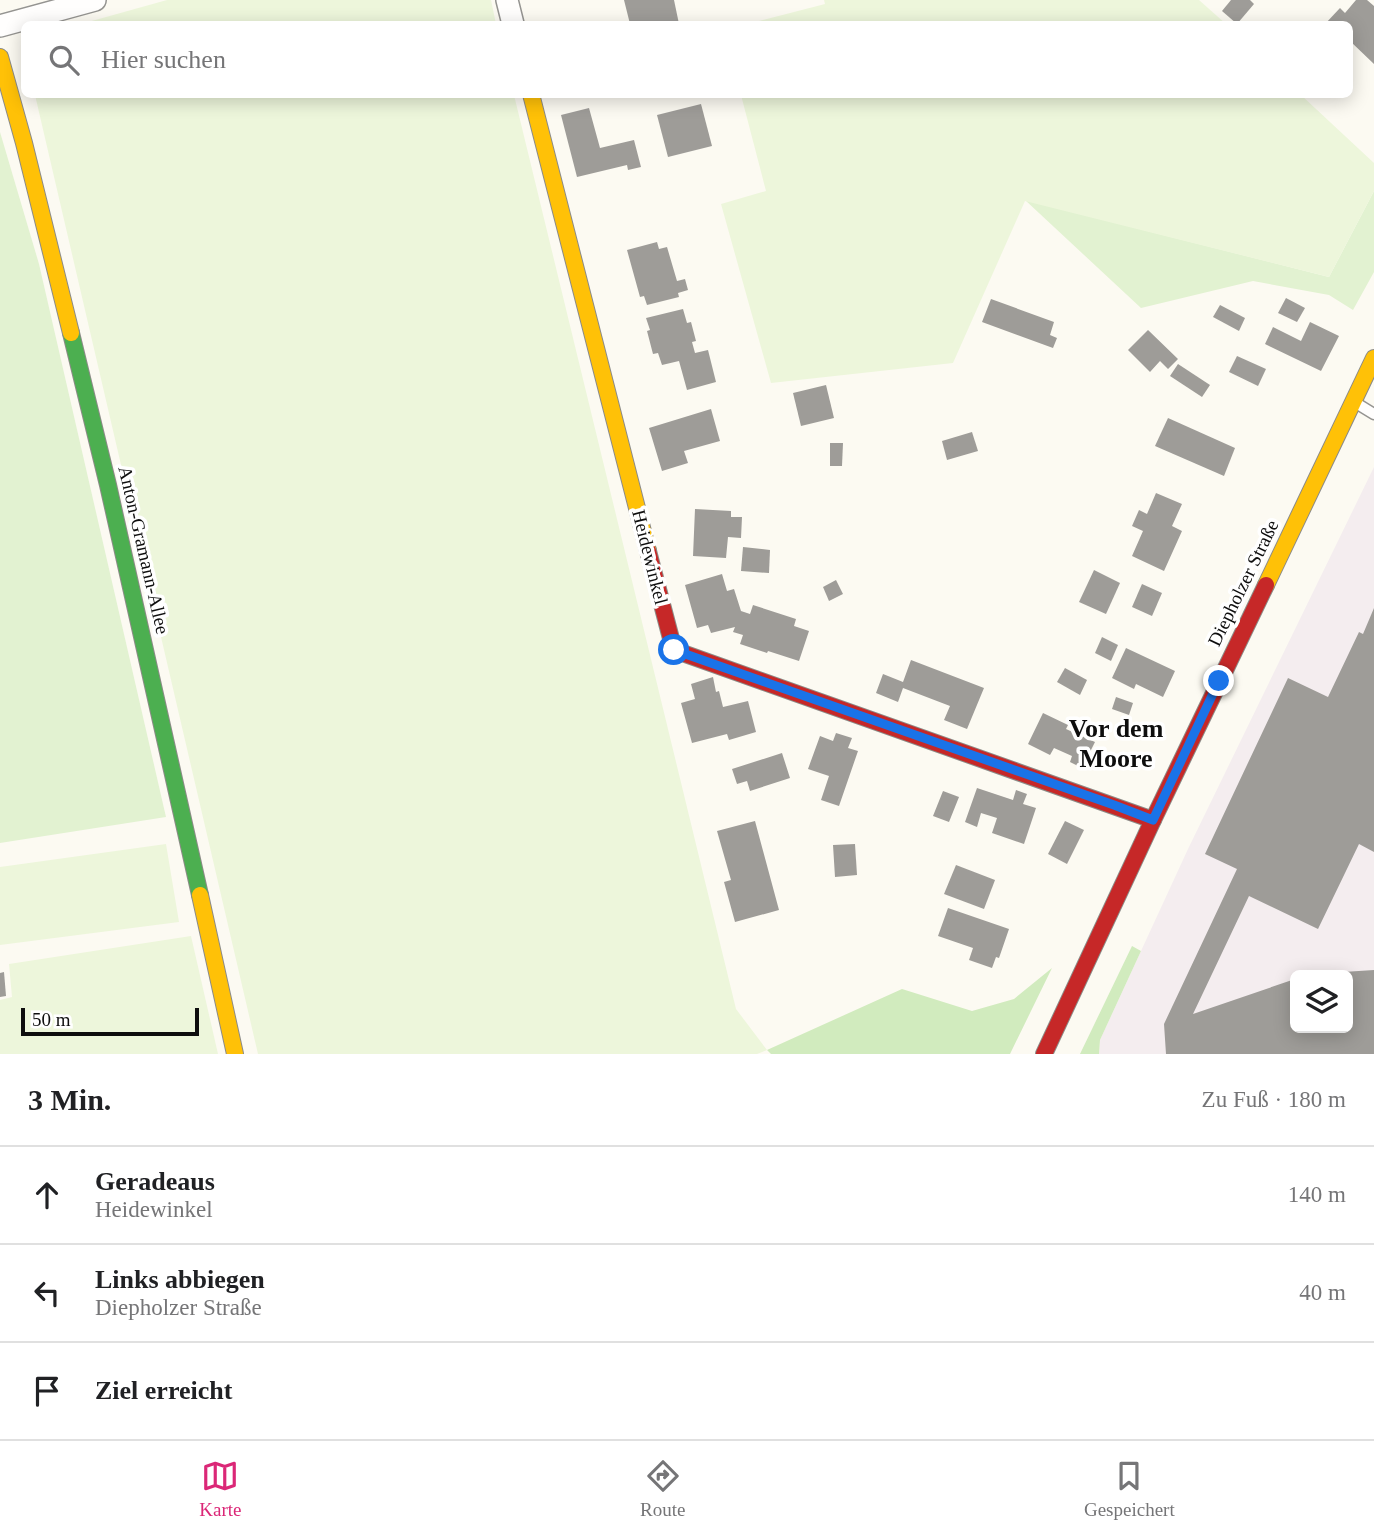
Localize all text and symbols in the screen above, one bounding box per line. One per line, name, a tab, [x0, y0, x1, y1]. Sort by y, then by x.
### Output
search box	[21, 21, 1353, 98]
icon: search	[45, 41, 83, 79]
text: Hier suchen	[101, 45, 226, 74]
street label: Anton-Gramann-Allee	[114, 464, 174, 636]
street label: Heidewinkel	[628, 507, 672, 607]
street label: Diepholzer Straße	[1203, 517, 1283, 649]
route start	[658, 634, 689, 665]
route end	[1203, 665, 1234, 696]
district label: Vor dem Moore	[1069, 714, 1164, 773]
map controls	[1290, 970, 1353, 1033]
button: layers	[1290, 970, 1353, 1033]
scale bar	[21, 1005, 200, 1037]
text: 50 m	[32, 1009, 71, 1030]
text: 3 Min.	[28, 1083, 111, 1116]
text: Zu Fuß · 180 m	[1202, 1087, 1346, 1112]
text: Geradeaus	[95, 1167, 215, 1196]
icon: ahead	[28, 1176, 66, 1214]
text: 140 m	[1288, 1182, 1346, 1207]
text: Heidewinkel	[95, 1197, 213, 1222]
text: Links abbiegen	[95, 1265, 265, 1294]
icon: left	[28, 1274, 66, 1312]
text: 40 m	[1299, 1280, 1346, 1305]
text: Diepholzer Straße	[95, 1295, 262, 1320]
icon: arrive	[28, 1372, 66, 1410]
text: Ziel erreicht	[95, 1376, 232, 1405]
tab: Karte	[199, 1457, 241, 1521]
tab: Route	[640, 1457, 685, 1521]
tab: Gespeichert	[1084, 1457, 1175, 1521]

